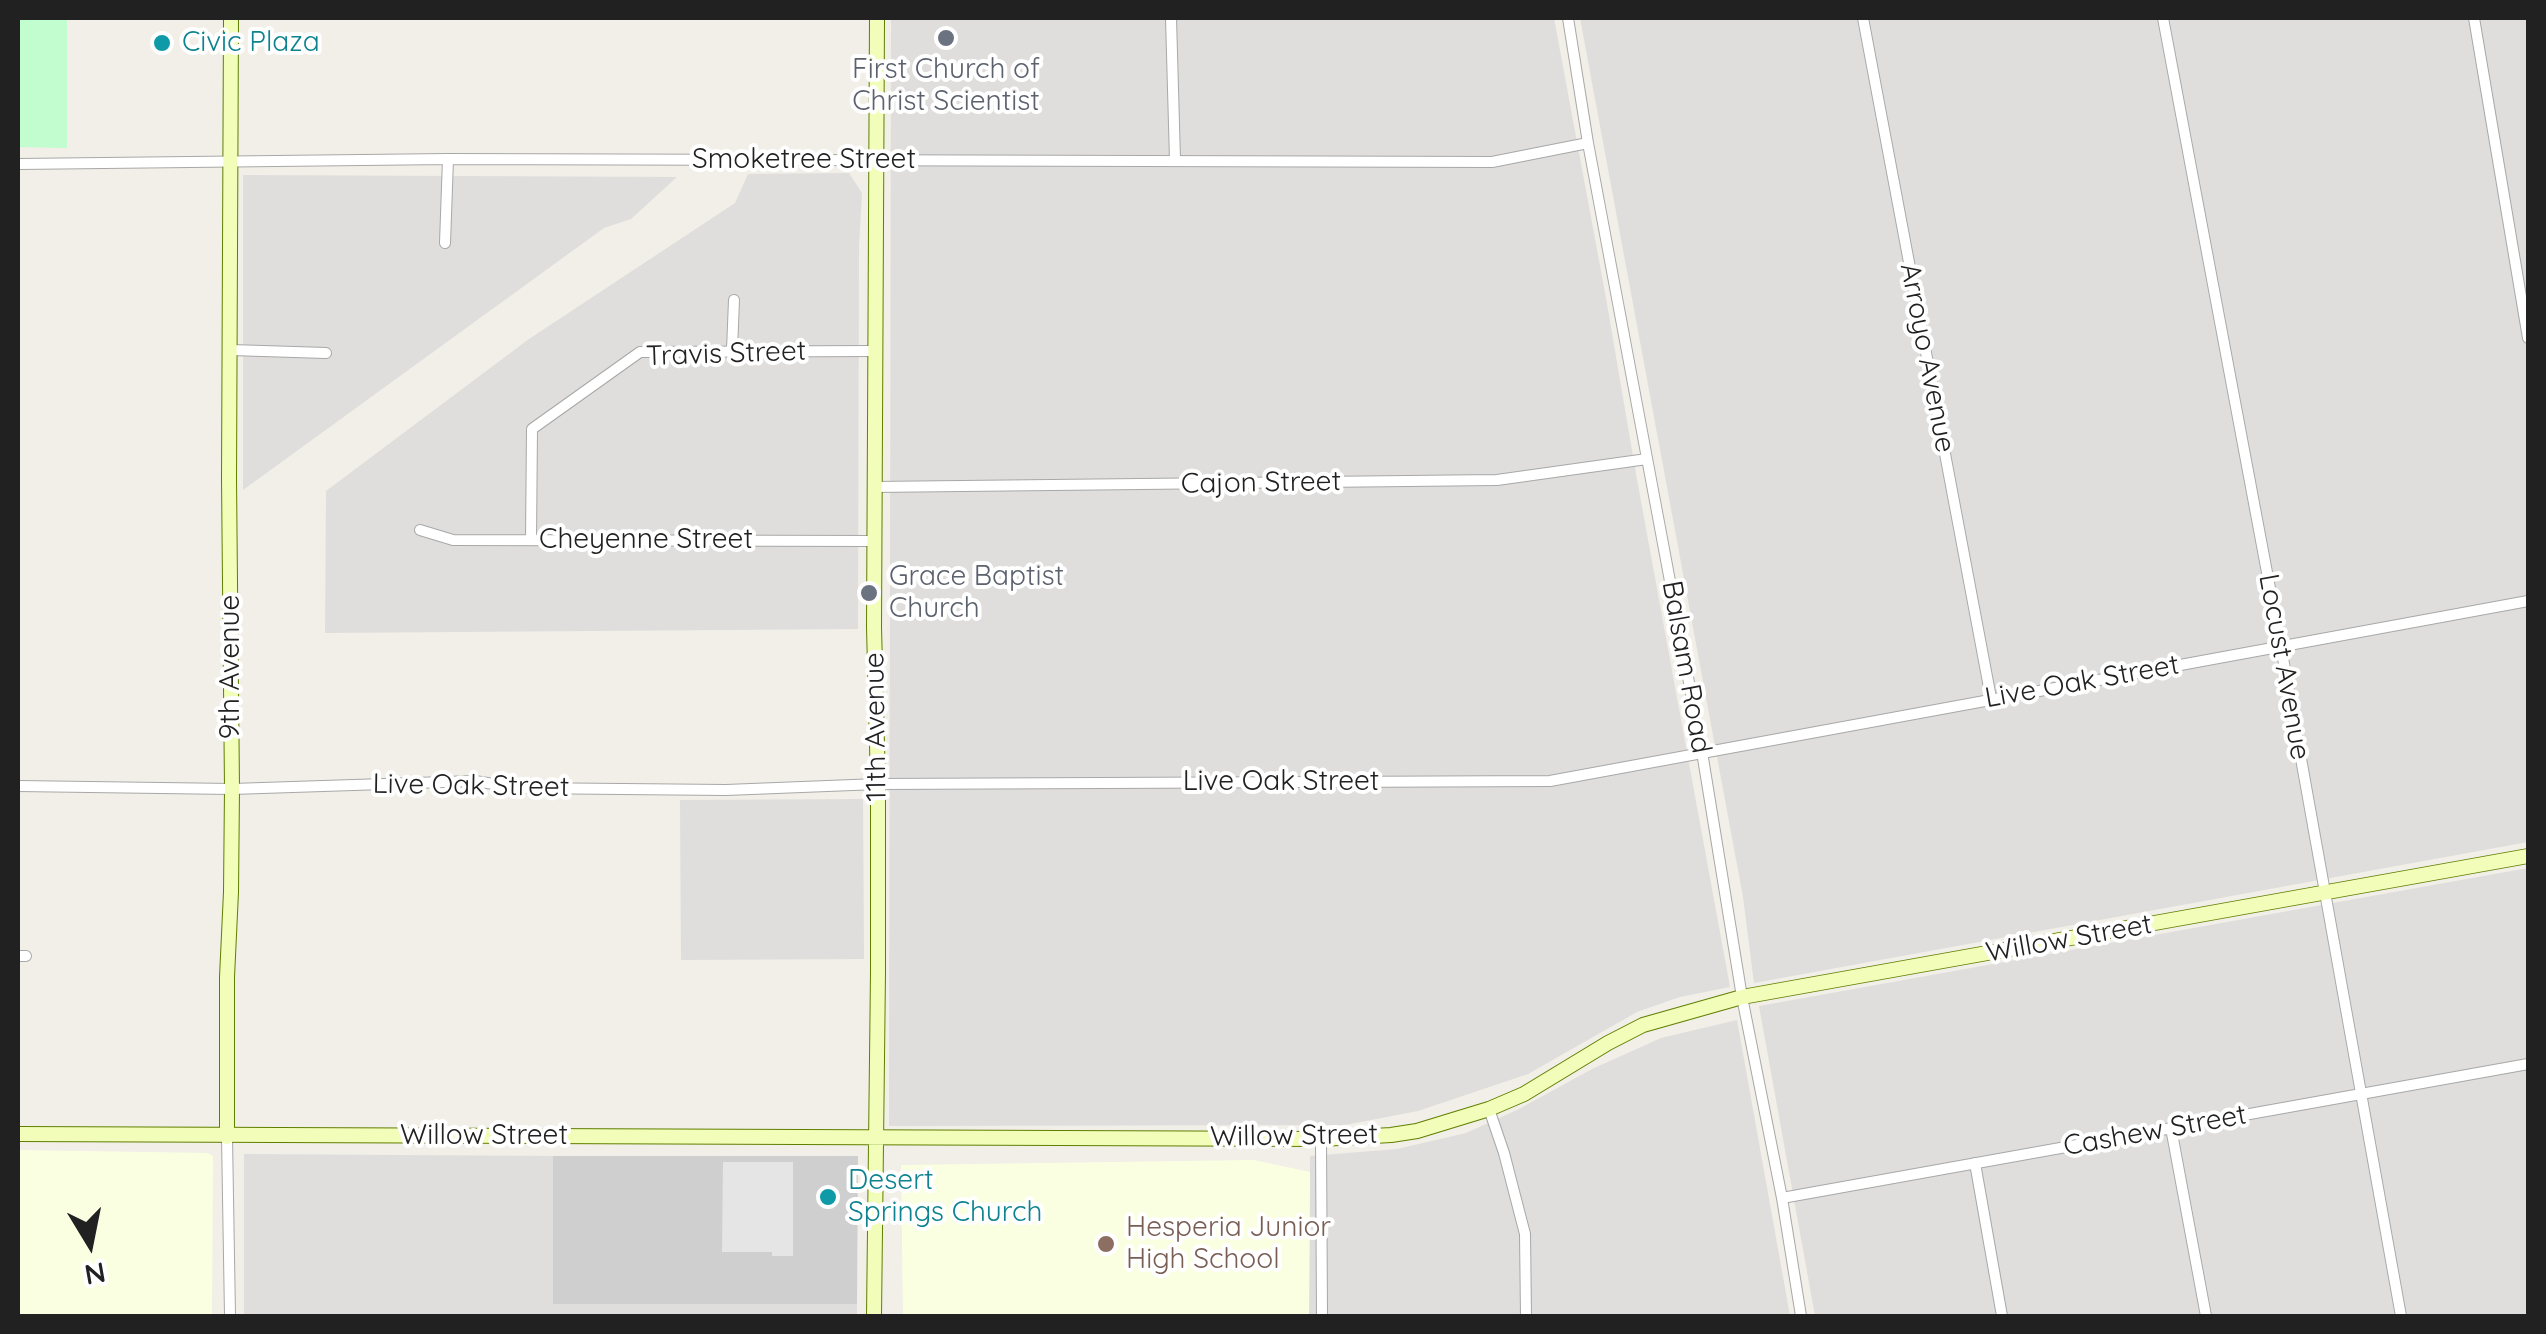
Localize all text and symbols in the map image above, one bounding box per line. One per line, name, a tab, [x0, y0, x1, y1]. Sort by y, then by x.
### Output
place label: Civic Plaza	[182, 26, 320, 60]
marker: First Church of Christ Scientist	[935, 27, 957, 49]
marker: Civic Plaza	[151, 32, 173, 54]
place label: First Church of Christ Scientist	[852, 53, 1040, 119]
street label: Smoketree Street	[692, 143, 916, 177]
street label: Arroyo Avenue	[1892, 261, 1962, 455]
street label: Travis Street	[645, 334, 807, 374]
street label: Cajon Street	[1181, 465, 1341, 501]
street label: Cheyenne Street	[539, 523, 753, 557]
place label: Grace Baptist Church	[889, 560, 1064, 626]
street label: Locust Avenue	[2251, 571, 2317, 763]
street label: Balsam Road	[1654, 578, 1718, 756]
marker: Grace Baptist Church	[858, 582, 880, 604]
street label: 9th Avenue	[214, 595, 248, 739]
street label: Live Oak Street	[1982, 648, 2182, 716]
street label: 11th Avenue	[858, 652, 894, 802]
street label: Live Oak Street	[1183, 765, 1379, 799]
street label: Live Oak Street	[372, 767, 570, 805]
street label: Willow Street	[1983, 908, 2155, 970]
street label: Cashew Street	[2061, 1098, 2249, 1164]
street label: Willow Street	[1210, 1118, 1378, 1154]
street label: Willow Street	[400, 1119, 568, 1153]
place label: Desert Springs Church	[848, 1164, 1042, 1230]
marker: Desert Springs Church	[817, 1186, 839, 1208]
north arrow	[40, 1194, 140, 1294]
place label: Hesperia Junior High School	[1126, 1211, 1331, 1277]
marker: Hesperia Junior High School	[1095, 1233, 1117, 1255]
text: N	[82, 1255, 108, 1293]

